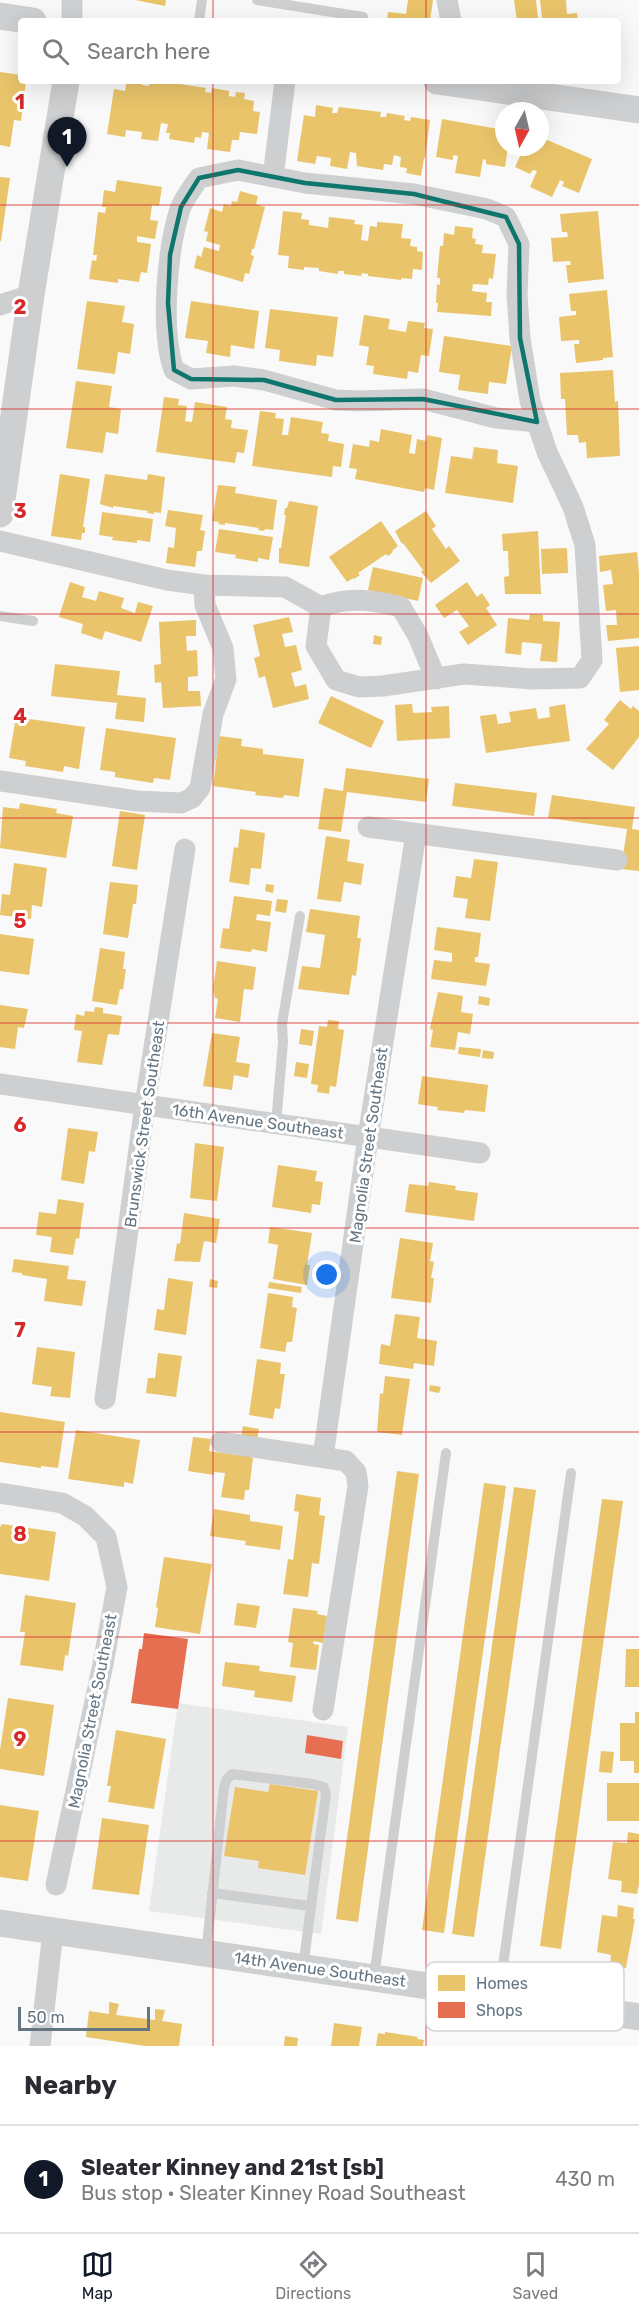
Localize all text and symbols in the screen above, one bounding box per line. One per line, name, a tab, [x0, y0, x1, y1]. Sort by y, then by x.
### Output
search box	[18, 18, 621, 84]
icon: search	[39, 35, 72, 68]
text: Search here	[87, 38, 210, 65]
text: 1	[15, 90, 25, 114]
north arrow	[495, 102, 549, 156]
pin: 1	[48, 118, 86, 167]
text: 2	[14, 295, 27, 319]
text: 3	[13, 499, 27, 523]
text: 4	[13, 704, 27, 728]
text: 5	[14, 909, 27, 933]
street label: Brunswick Street Southeast	[121, 1019, 168, 1229]
street label: Magnolia Street Southeast	[345, 1046, 392, 1244]
street label: 16th Avenue Southeast	[171, 1100, 345, 1143]
text: 6	[13, 1113, 27, 1137]
your location	[312, 1260, 341, 1289]
text: 7	[14, 1318, 26, 1342]
text: 8	[13, 1522, 27, 1546]
street label: Magnolia Street Southeast	[64, 1612, 121, 1810]
text: 9	[14, 1727, 27, 1751]
street label: 14th Avenue Southeast	[233, 1948, 407, 1991]
legend	[426, 1962, 624, 2031]
text: Homes	[476, 1974, 528, 1993]
text: Shops	[476, 2001, 523, 2020]
scale bar	[18, 2004, 150, 2032]
text: 50 m	[27, 2008, 65, 2027]
text: Nearby	[24, 2070, 117, 2101]
text: Sleater Kinney and 21st [sb]	[81, 2154, 384, 2181]
text: 1	[39, 2167, 48, 2191]
text: 430 m	[555, 2167, 615, 2191]
text: Bus stop · Sleater Kinney Road Southeast	[81, 2181, 466, 2205]
tab: Map	[81, 2248, 114, 2303]
tab: Directions	[275, 2248, 351, 2303]
tab: Saved	[513, 2248, 558, 2303]

